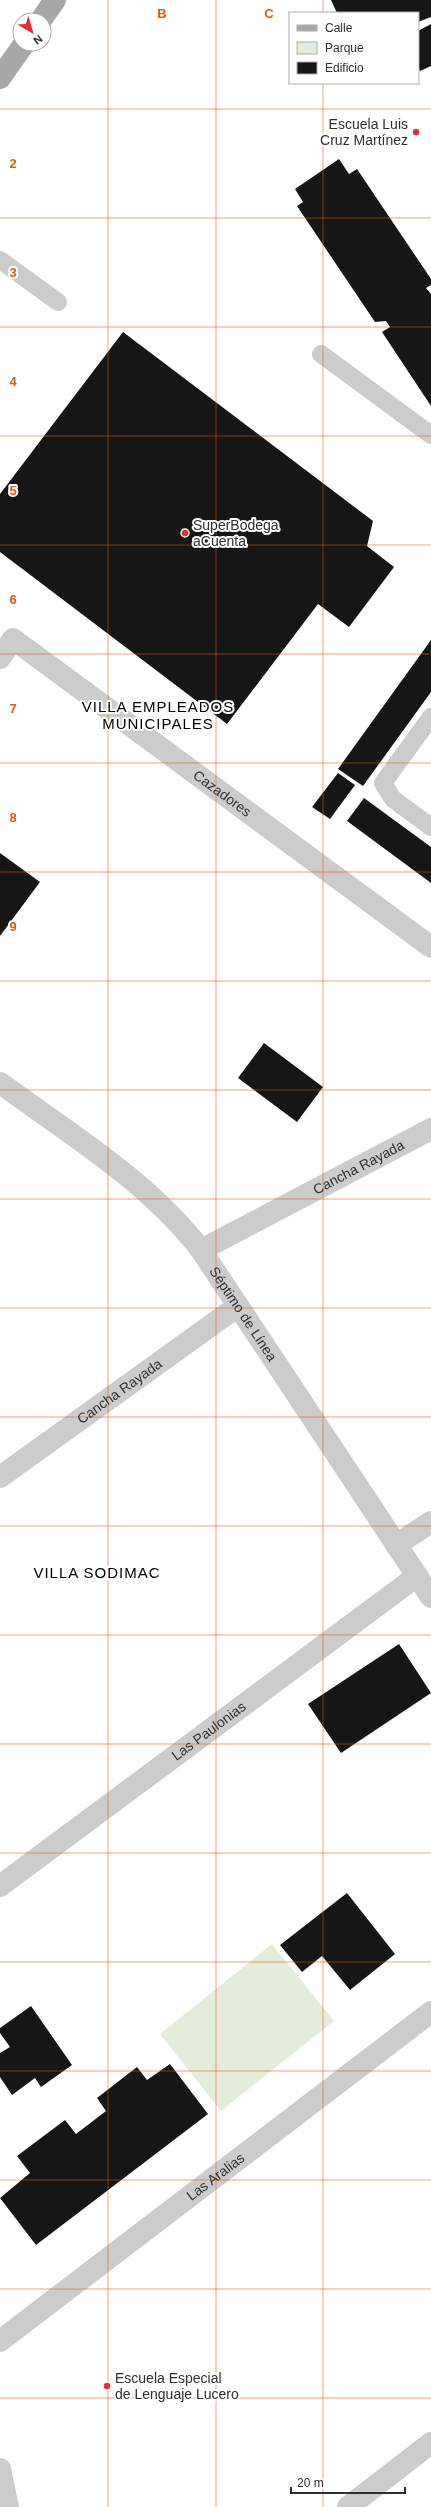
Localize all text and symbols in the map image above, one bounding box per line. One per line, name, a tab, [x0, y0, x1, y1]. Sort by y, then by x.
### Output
text: B	[157, 6, 167, 21]
text: C	[264, 6, 274, 21]
north arrow	[12, 12, 52, 52]
legend	[289, 12, 419, 84]
text: Calle	[325, 21, 353, 35]
text: N	[31, 33, 45, 47]
text: Parque	[325, 41, 364, 55]
text: Edificio	[325, 61, 364, 75]
place label: Escuela Luis Cruz Martínez	[320, 116, 408, 148]
marker: Escuela Luis Cruz Martínez	[411, 127, 421, 137]
text: 2	[9, 156, 17, 171]
text: 3	[9, 265, 17, 280]
text: 4	[9, 374, 17, 389]
text: 5	[9, 483, 17, 498]
place label: SuperBodega aCuenta	[193, 517, 279, 549]
marker: SuperBodega aCuenta	[180, 528, 190, 538]
text: 6	[9, 592, 17, 607]
district label: VILLA EMPLEADOS MUNICIPALES	[82, 698, 234, 732]
text: 7	[9, 701, 17, 716]
street label: Cazadores	[190, 767, 254, 820]
text: 8	[9, 810, 17, 825]
text: 9	[9, 919, 17, 934]
street label: Cancha Rayada	[310, 1137, 407, 1198]
street label: Séptimo de Línea	[206, 1264, 280, 1364]
street label: Cancha Rayada	[74, 1355, 165, 1427]
district label: VILLA SODIMAC	[33, 1564, 161, 1581]
street label: Las Paulonias	[169, 1698, 249, 1764]
street label: Las Aralias	[183, 2149, 248, 2204]
place label: Escuela Especial de Lenguaje Lucero	[115, 2370, 239, 2402]
marker: Escuela Especial de Lenguaje Lucero	[102, 2381, 112, 2391]
scale bar	[291, 2469, 405, 2495]
text: 20 m	[297, 2476, 324, 2490]

